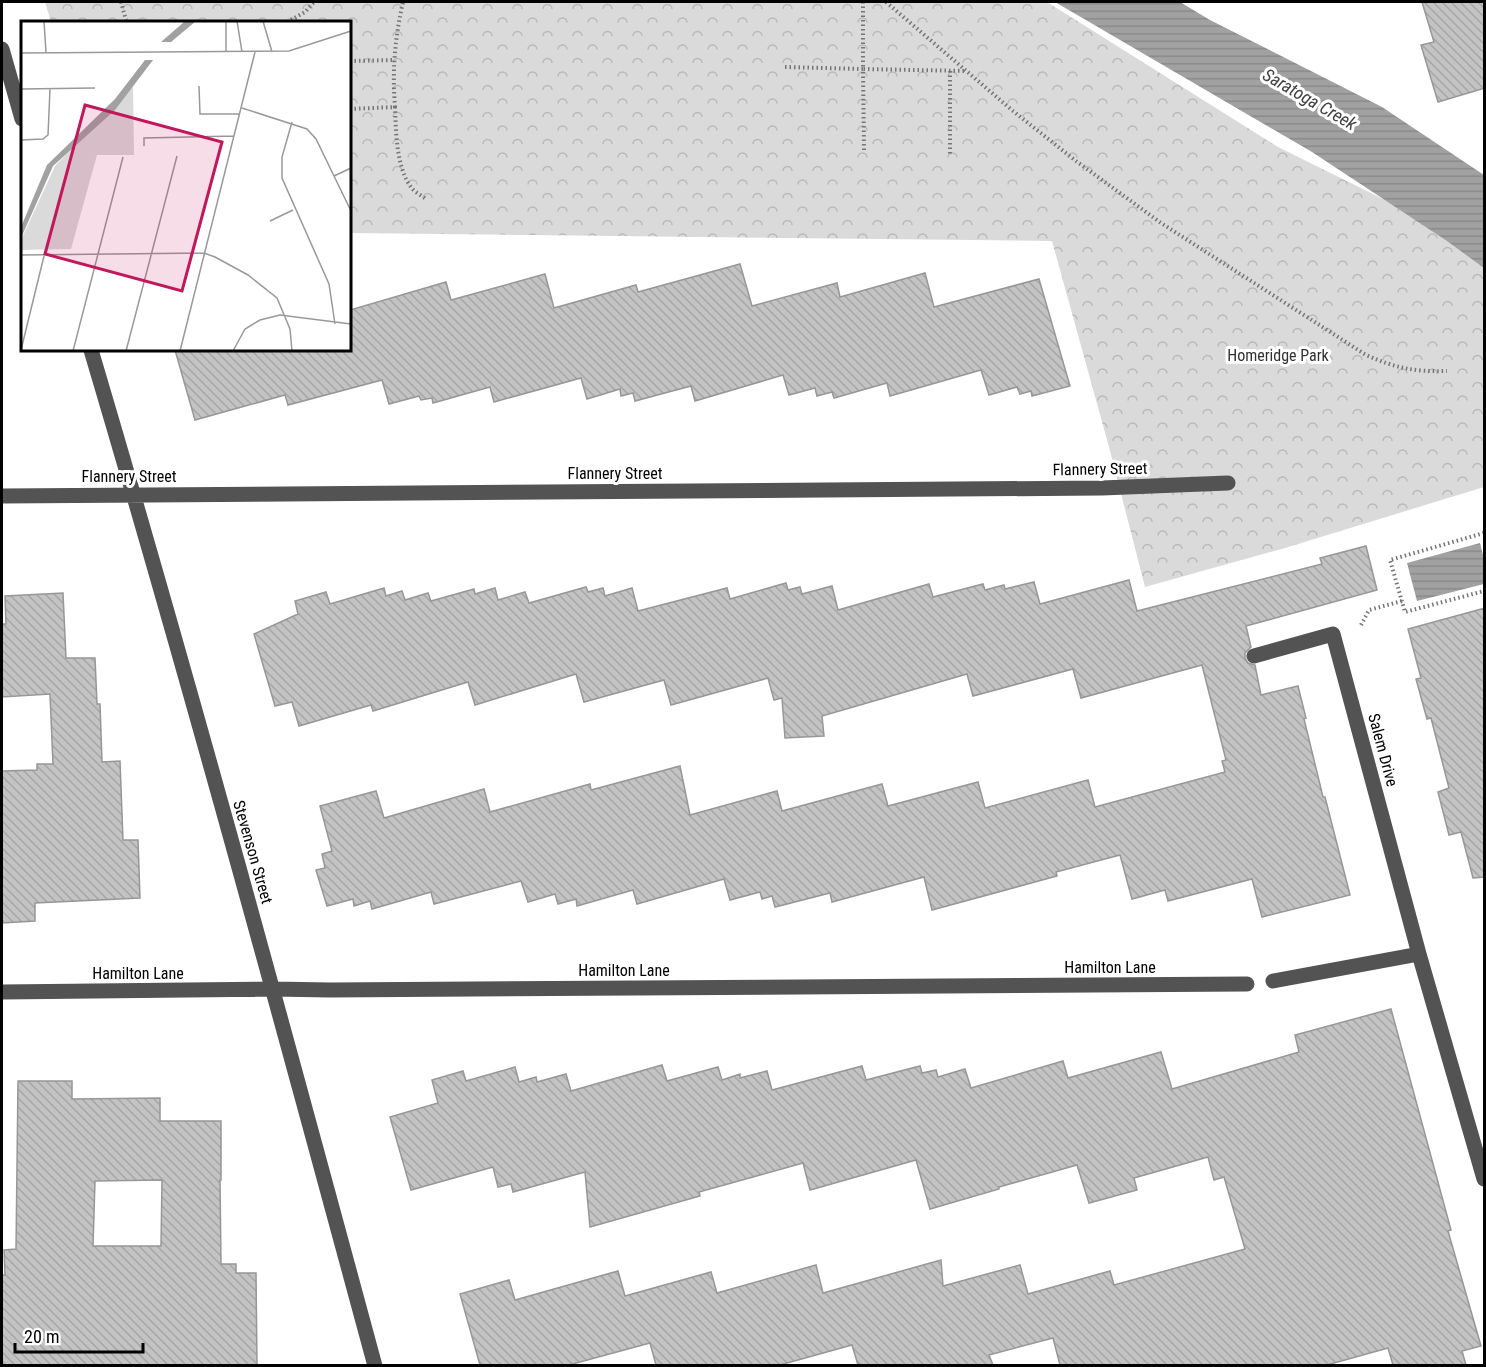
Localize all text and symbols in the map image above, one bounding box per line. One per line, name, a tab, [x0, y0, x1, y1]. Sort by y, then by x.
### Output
inset map	[21, 21, 351, 351]
water label: Saratoga Creek	[1259, 64, 1362, 135]
park label: Homeridge Park	[1227, 346, 1330, 365]
street label: Flannery Street	[1052, 459, 1148, 479]
street label: Flannery Street	[568, 464, 663, 483]
street label: Flannery Street	[82, 467, 177, 486]
street label: Salem Drive	[1364, 711, 1402, 789]
street label: Stevenson Street	[229, 798, 277, 906]
street label: Hamilton Lane	[1064, 958, 1156, 977]
street label: Hamilton Lane	[578, 961, 670, 980]
street label: Hamilton Lane	[92, 964, 184, 983]
scale bar	[15, 1316, 142, 1354]
text: 20 m	[24, 1326, 59, 1347]

